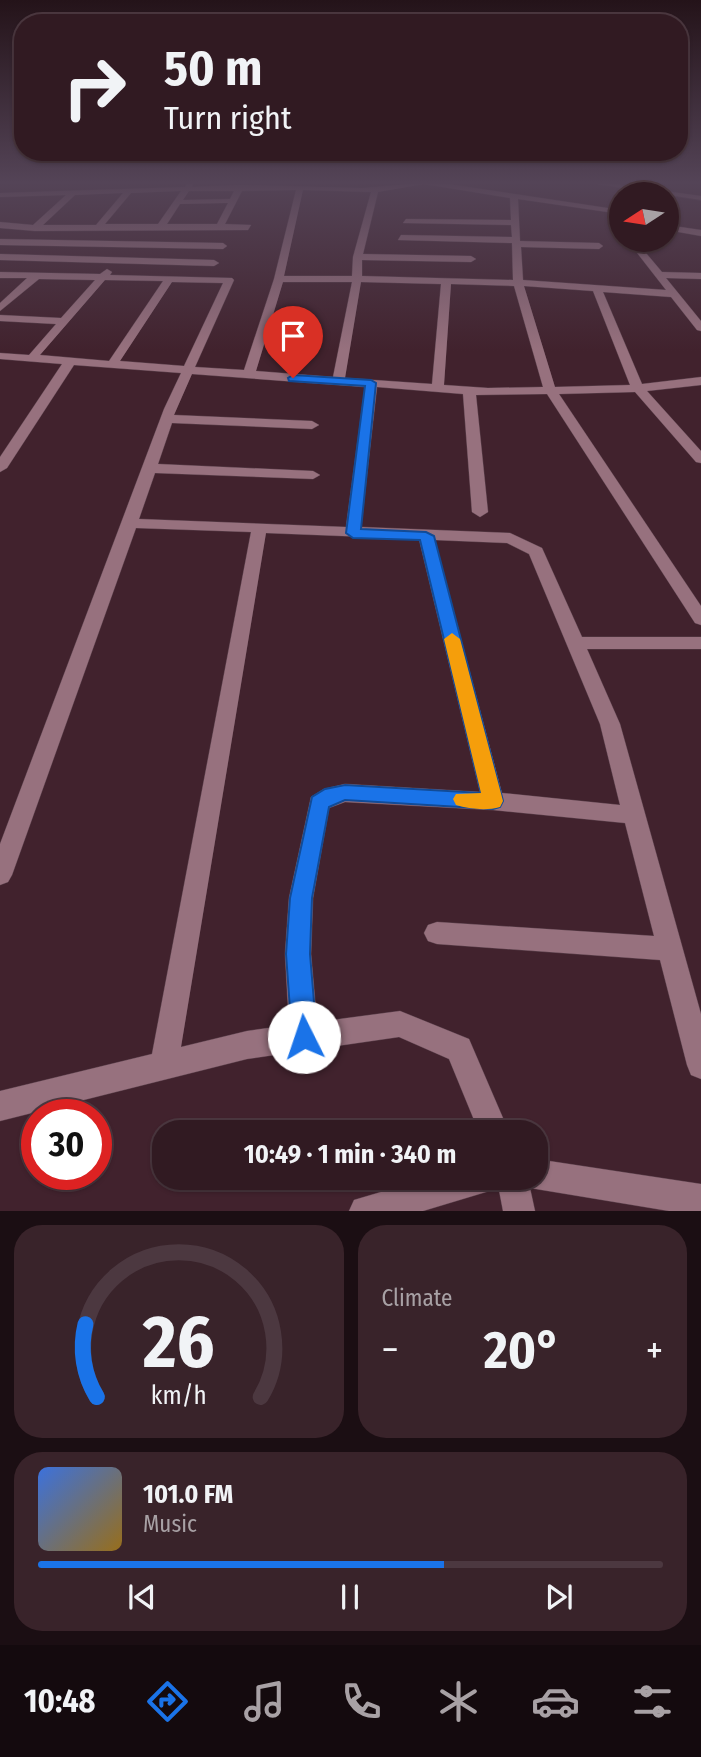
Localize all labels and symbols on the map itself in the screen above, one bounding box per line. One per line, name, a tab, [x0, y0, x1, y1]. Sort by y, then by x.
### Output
north arrow	[609, 182, 679, 252]
pin	[263, 306, 323, 378]
position arrow	[267, 1000, 341, 1074]
speed limit sign: 30	[21, 1099, 112, 1190]

